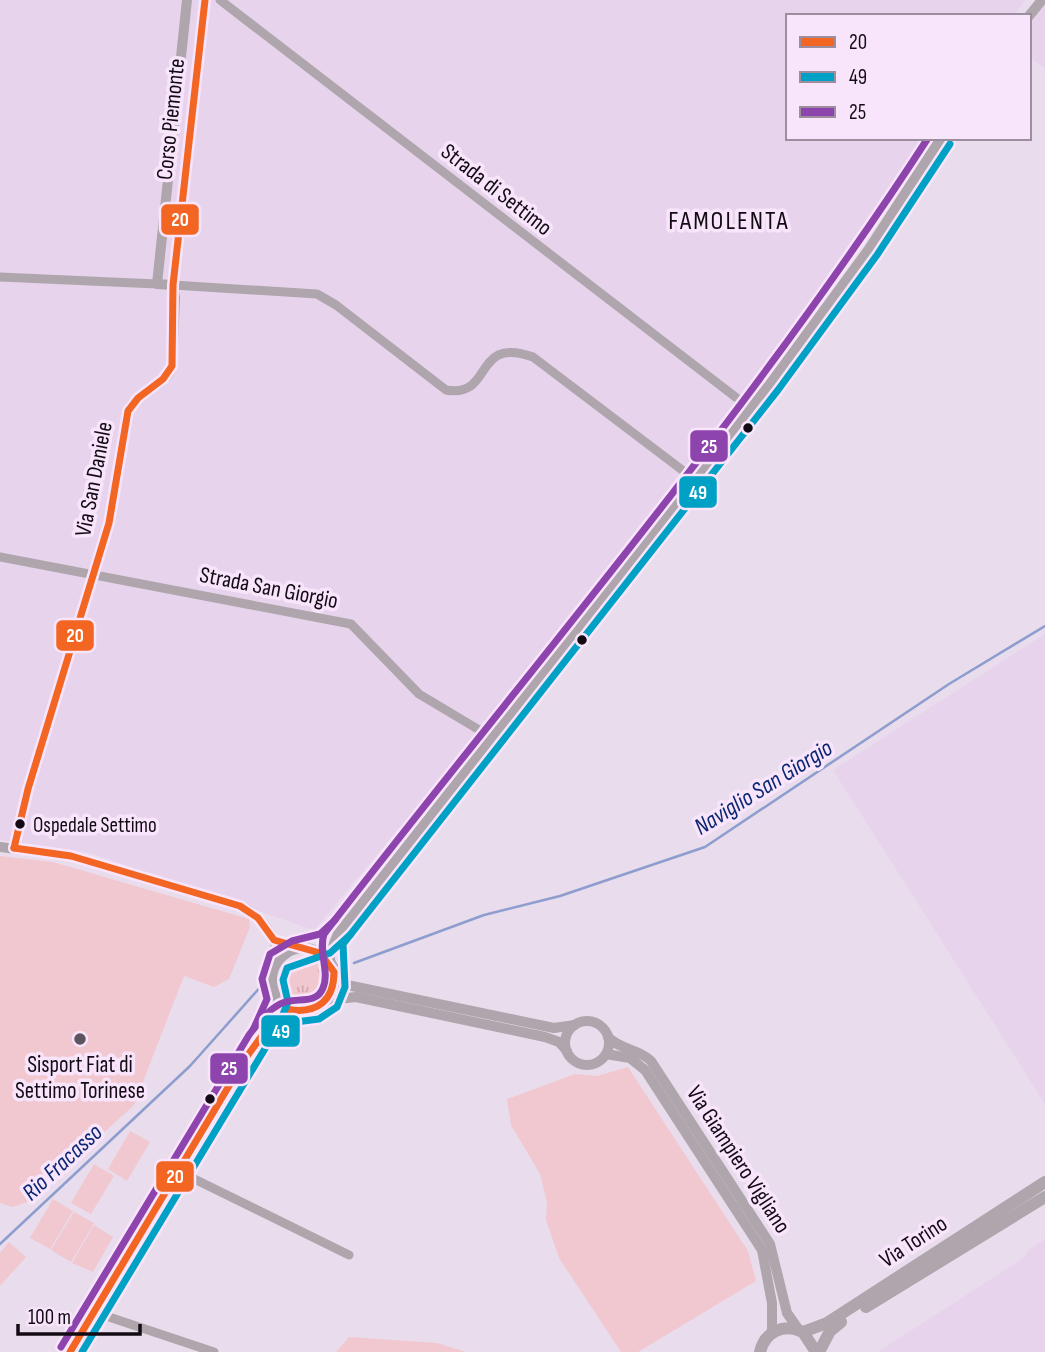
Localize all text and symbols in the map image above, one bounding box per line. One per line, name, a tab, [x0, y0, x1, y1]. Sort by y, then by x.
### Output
legend	[786, 14, 1031, 140]
text: 20	[849, 30, 867, 55]
street label: Corso Piemonte	[151, 57, 191, 181]
text: 49	[849, 65, 867, 90]
text: 25	[849, 100, 866, 125]
street label: Strada di Settimo	[435, 138, 557, 242]
line badge: 20	[160, 203, 200, 236]
district label: FAMOLENTA	[668, 206, 790, 237]
text: 20	[171, 209, 189, 232]
street label: Via San Daniele	[69, 419, 119, 539]
unlabelled marker	[741, 421, 755, 435]
line badge: 25	[689, 429, 729, 463]
text: 25	[701, 436, 717, 459]
line badge: 49	[678, 475, 718, 509]
text: 49	[689, 482, 707, 505]
street label: Strada San Giorgio	[197, 561, 340, 615]
line badge: 20	[55, 619, 95, 652]
text: 20	[66, 625, 84, 648]
unlabelled marker	[575, 633, 589, 647]
water label: Naviglio San Giorgio	[689, 733, 838, 841]
place label: Ospedale Settimo	[33, 813, 157, 838]
marker: Ospedale Settimo	[13, 817, 27, 831]
line badge: 49	[260, 1014, 301, 1048]
text: 49	[272, 1021, 290, 1044]
marker: Sisport Fiat di Settimo Torinese	[72, 1031, 88, 1047]
place label: Sisport Fiat di Settimo Torinese	[15, 1051, 145, 1105]
line badge: 25	[209, 1052, 249, 1085]
text: 25	[221, 1058, 237, 1081]
street label: Via Giampiero Vigliano	[680, 1081, 796, 1239]
unlabelled marker	[203, 1092, 217, 1106]
water label: Rio Fracasso	[16, 1118, 109, 1207]
line badge: 20	[155, 1160, 195, 1193]
text: 20	[166, 1166, 184, 1189]
street label: Via Torino	[875, 1210, 953, 1274]
scale bar	[18, 1292, 140, 1336]
text: 100 m	[28, 1305, 71, 1330]

